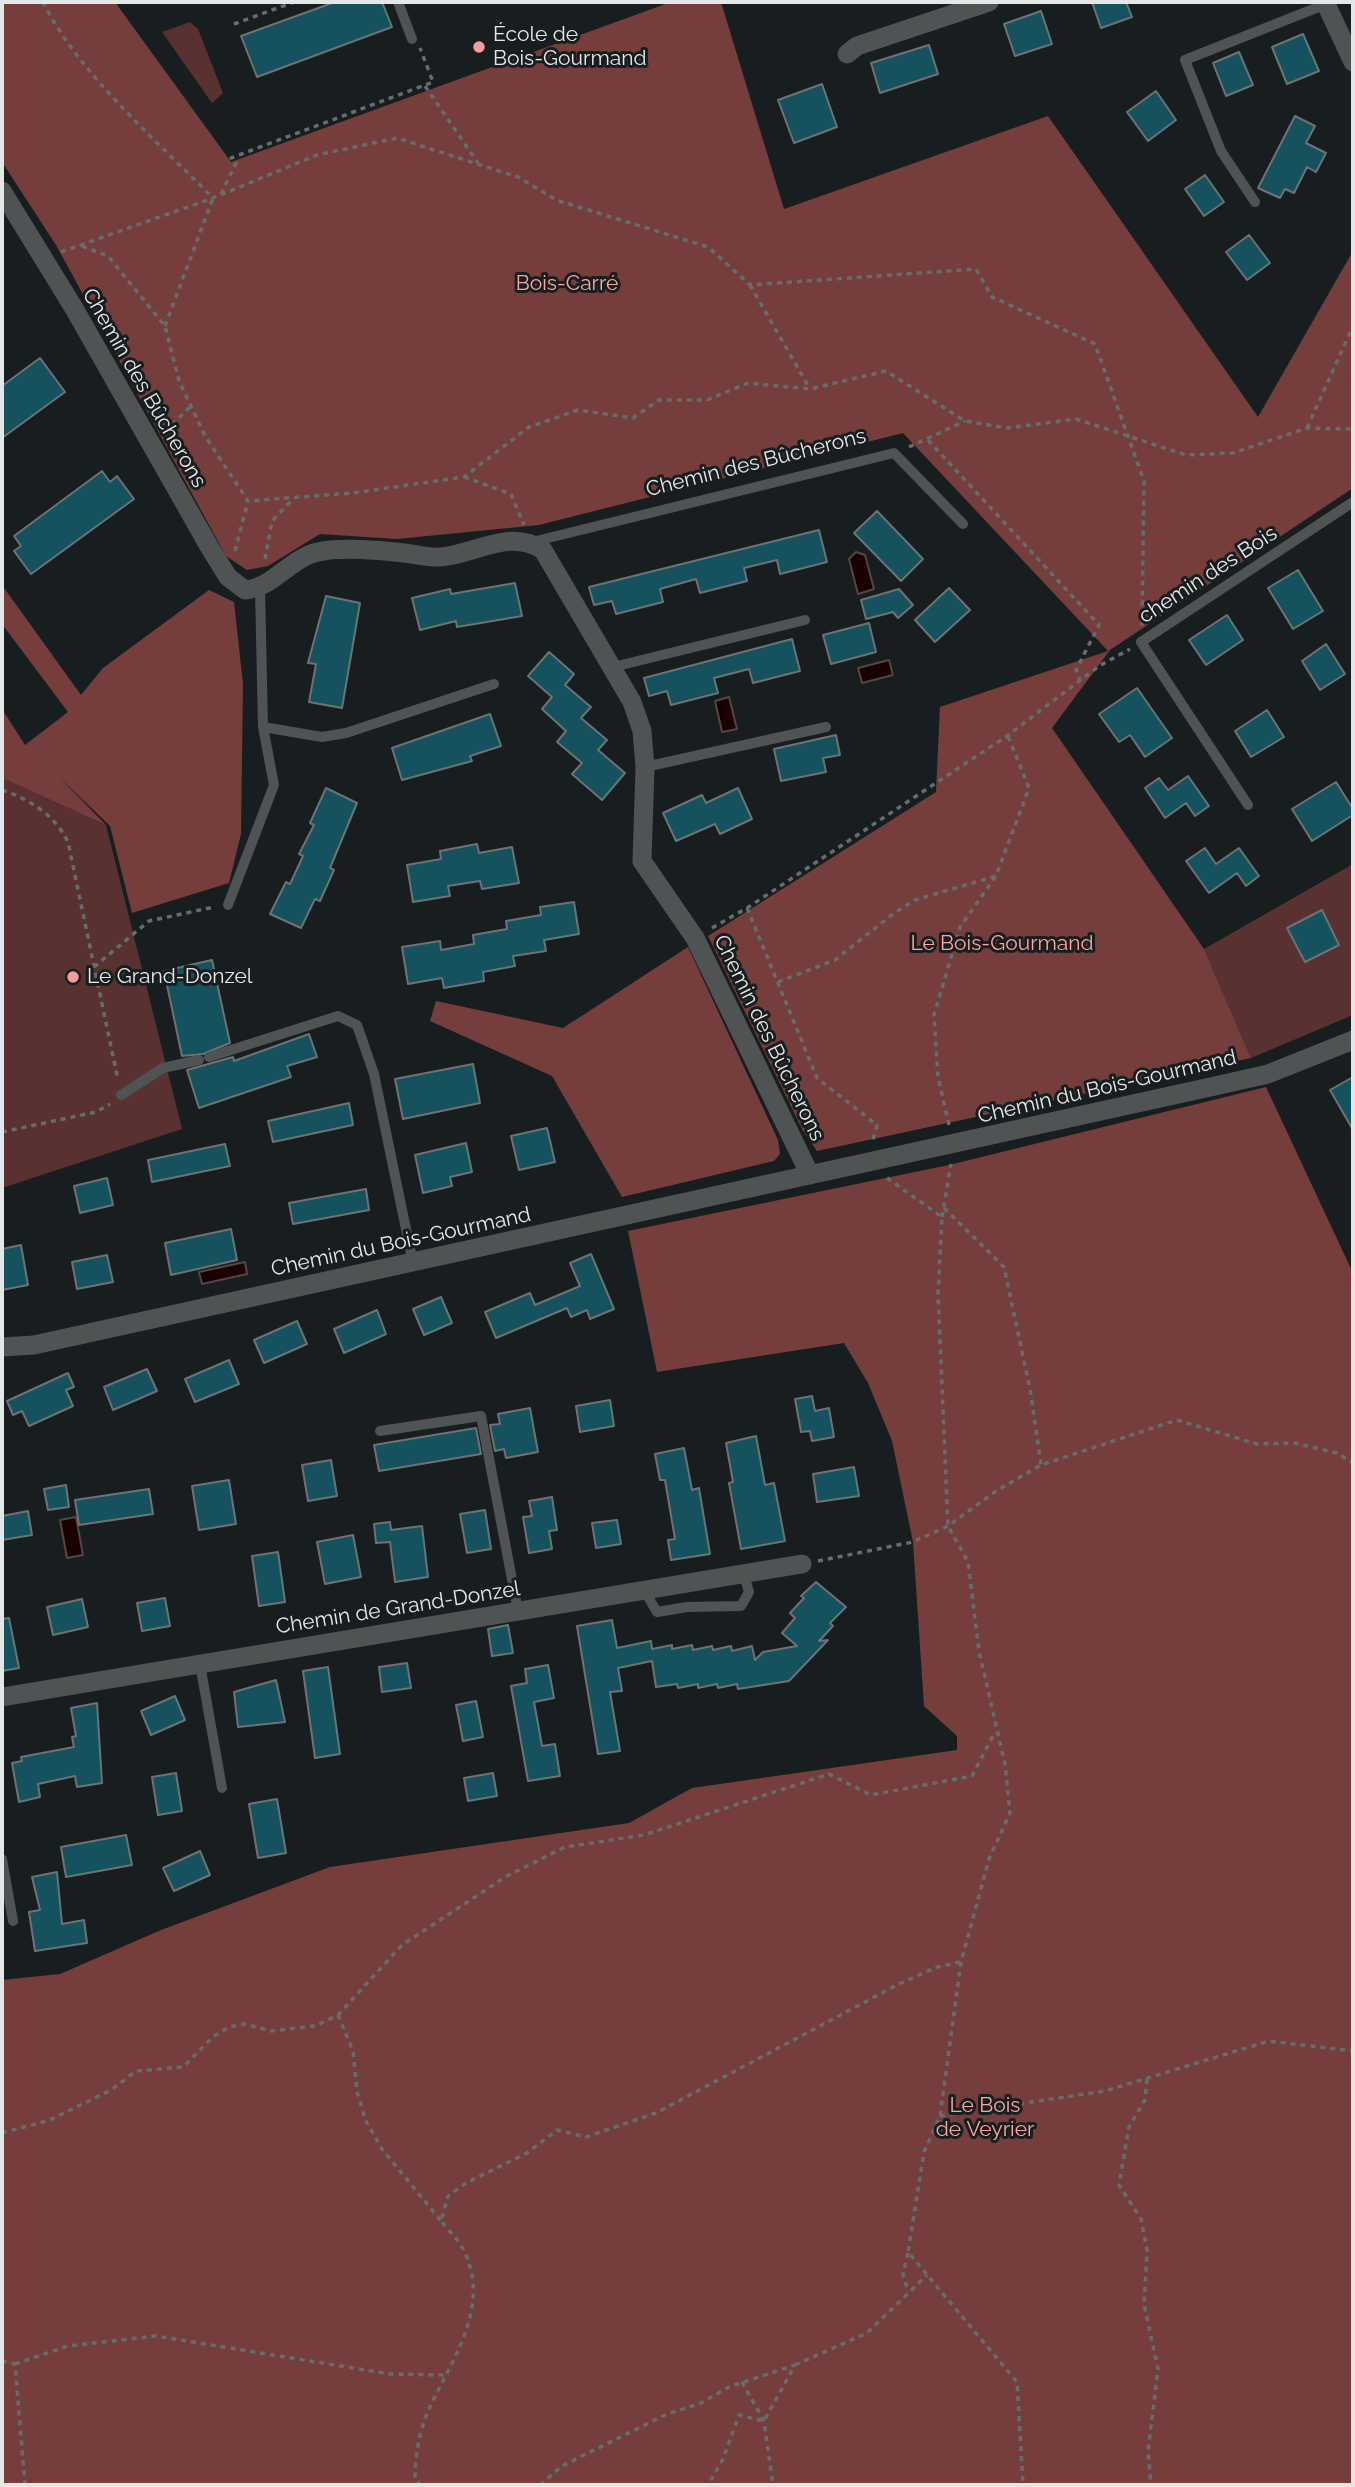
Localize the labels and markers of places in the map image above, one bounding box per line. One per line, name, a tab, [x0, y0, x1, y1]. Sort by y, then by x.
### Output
place label: École de Bois-Gourmand	[493, 22, 646, 72]
marker: École de Bois-Gourmand	[471, 39, 487, 55]
place label: Le Grand-Donzel	[87, 964, 253, 990]
marker: Le Grand-Donzel	[65, 969, 81, 985]

